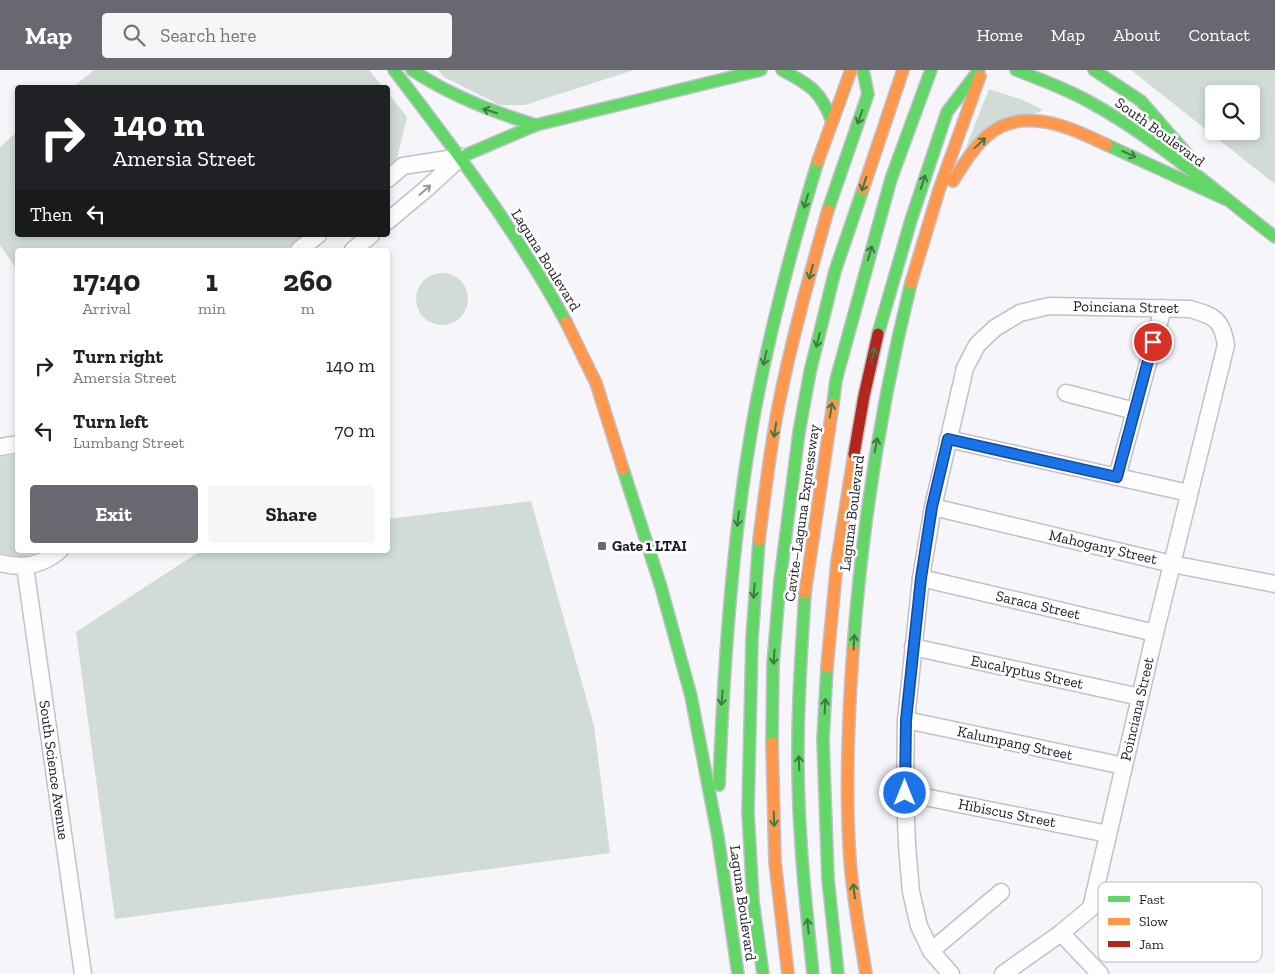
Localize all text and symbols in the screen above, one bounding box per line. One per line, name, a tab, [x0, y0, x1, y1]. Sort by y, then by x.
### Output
search box	[102, 13, 452, 58]
text: Map	[25, 21, 72, 50]
icon: search	[120, 21, 148, 49]
text: Search here	[160, 24, 257, 47]
text: Home	[976, 24, 1023, 46]
text: Map	[1051, 24, 1085, 46]
text: About	[1113, 24, 1160, 46]
text: Contact	[1188, 24, 1250, 46]
map controls	[1205, 85, 1260, 140]
button: search	[1205, 85, 1260, 140]
street label: South Boulevard	[1112, 93, 1209, 171]
text: 140 m	[113, 103, 204, 145]
icon: right	[30, 105, 95, 170]
one-way arrow	[482, 106, 498, 115]
one-way arrow	[855, 108, 864, 124]
one-way arrow	[974, 137, 987, 149]
text: Amersia Street	[113, 145, 255, 172]
one-way arrow	[1121, 150, 1136, 160]
one-way arrow	[919, 175, 928, 190]
one-way arrow	[858, 176, 868, 192]
one-way arrow	[418, 185, 431, 196]
one-way arrow	[800, 193, 810, 209]
icon: left	[82, 200, 110, 228]
text: Then	[30, 203, 72, 226]
street label: Laguna Boulevard	[507, 206, 585, 315]
one-way arrow	[865, 245, 875, 261]
text: 17:40	[72, 263, 141, 299]
text: 1	[206, 263, 218, 299]
text: 260	[283, 263, 333, 299]
one-way arrow	[806, 263, 815, 279]
street label: Poinciana Street	[1073, 297, 1180, 317]
text: Arrival	[82, 299, 131, 318]
text: min	[198, 299, 226, 318]
text: m	[301, 299, 315, 318]
pin	[1132, 321, 1174, 363]
icon: arrive	[1139, 328, 1167, 356]
one-way arrow	[813, 332, 822, 348]
text: Turn right	[73, 345, 163, 368]
one-way arrow	[869, 347, 878, 363]
one-way arrow	[760, 350, 769, 366]
icon: right	[30, 352, 58, 380]
text: 140 m	[326, 354, 375, 377]
text: Amersia Street	[73, 368, 176, 387]
one-way arrow	[826, 403, 836, 419]
text: Turn left	[73, 410, 148, 433]
icon: left	[30, 417, 58, 445]
text: 70 m	[334, 419, 375, 442]
one-way arrow	[770, 422, 780, 438]
street label: Cavite–Laguna Expressway	[781, 423, 823, 603]
text: Lumbang Street	[73, 433, 184, 452]
one-way arrow	[871, 438, 881, 454]
street label: Laguna Boulevard	[836, 453, 868, 572]
button: Exit	[30, 485, 198, 543]
button: Share	[208, 485, 375, 543]
one-way arrow	[733, 510, 743, 526]
street label: Mahogany Street	[1047, 526, 1159, 568]
place label: Gate 1 LTAI	[612, 537, 687, 555]
marker: Gate 1 LTAI	[596, 540, 608, 552]
one-way arrow	[750, 583, 759, 599]
street label: Saraca Street	[994, 587, 1082, 624]
one-way arrow	[849, 634, 858, 650]
one-way arrow	[769, 649, 779, 665]
street label: Eucalyptus Street	[969, 651, 1085, 693]
street label: Poinciana Street	[1116, 655, 1158, 763]
one-way arrow	[718, 690, 727, 706]
one-way arrow	[821, 698, 830, 714]
street label: South Science Avenue	[35, 699, 73, 841]
street label: Kalumpang Street	[956, 722, 1075, 764]
one-way arrow	[794, 756, 804, 772]
position arrow	[878, 766, 930, 818]
street label: Hibiscus Street	[957, 795, 1058, 831]
one-way arrow	[769, 811, 779, 827]
street label: Laguna Boulevard	[726, 844, 760, 963]
legend	[1098, 882, 1262, 962]
one-way arrow	[849, 884, 859, 900]
text: Fast	[1139, 891, 1166, 908]
text: Slow	[1139, 913, 1168, 930]
one-way arrow	[803, 918, 812, 934]
text: Jam	[1139, 936, 1164, 953]

